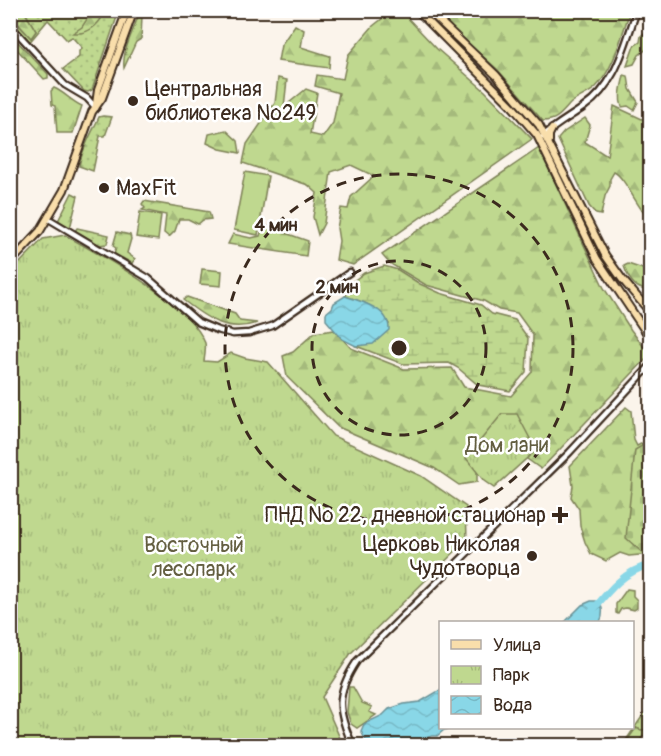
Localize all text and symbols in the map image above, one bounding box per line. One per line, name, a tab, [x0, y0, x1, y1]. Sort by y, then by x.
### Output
place label: Центральная библиотека №249	[145, 76, 316, 127]
marker: Центральная библиотека №249	[126, 94, 140, 108]
place label: MaxFit	[116, 175, 177, 202]
marker: MaxFit	[97, 181, 111, 195]
text: 4 мин	[254, 214, 298, 237]
text: 2 мин	[316, 276, 358, 299]
centre of rings	[389, 338, 409, 358]
park label: Дом лани	[465, 432, 548, 459]
place label: ПНД № 22, дневной стационар	[265, 502, 546, 529]
marker: ПНД № 22, дневной стационар	[551, 506, 569, 524]
place label: Церковь Николая Чудотворца	[363, 531, 520, 582]
park label: Восточный лесопарк	[144, 532, 244, 583]
marker: Церковь Николая Чудотворца	[525, 549, 539, 563]
legend	[439, 621, 634, 729]
text: Улица	[493, 634, 541, 657]
text: Парк	[493, 664, 530, 687]
text: Вода	[493, 694, 532, 717]

